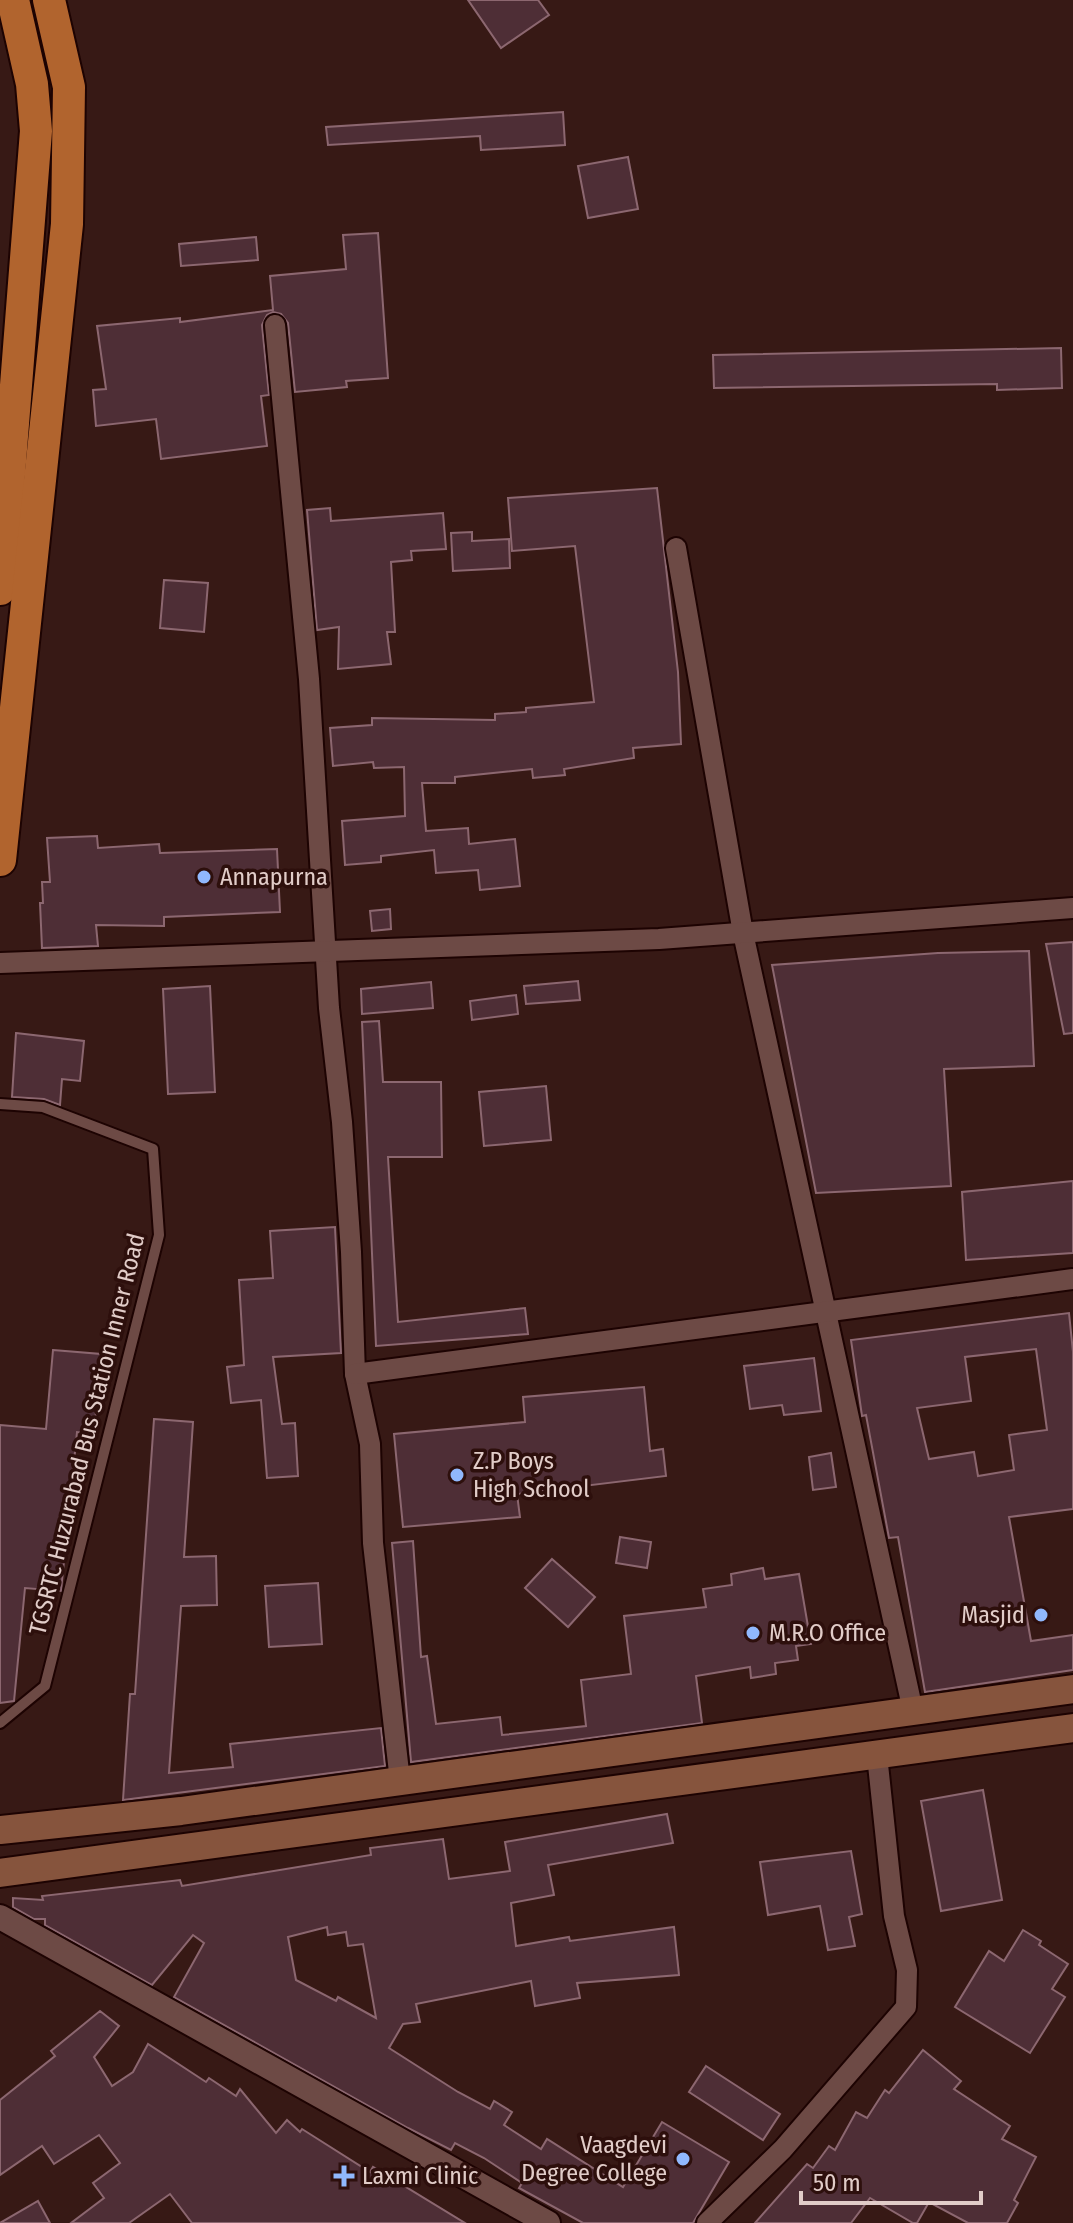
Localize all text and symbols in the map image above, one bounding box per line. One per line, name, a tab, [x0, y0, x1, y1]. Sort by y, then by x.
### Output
place label: Annapurna	[220, 863, 328, 891]
marker: Annapurna	[195, 868, 213, 886]
street label: TGSRTC Huzurabad Bus Station Inner Road	[23, 1230, 151, 1638]
place label: Z.P Boys High School	[473, 1447, 590, 1503]
marker: Z.P Boys High School	[448, 1466, 466, 1484]
place label: Masjid	[961, 1601, 1025, 1629]
marker: Masjid	[1032, 1606, 1050, 1624]
place label: M.R.O Office	[769, 1619, 886, 1647]
marker: M.R.O Office	[744, 1624, 762, 1642]
place label: Vaagdevi Degree College	[521, 2131, 667, 2187]
marker: Vaagdevi Degree College	[674, 2150, 692, 2168]
scale bar	[801, 2155, 981, 2205]
place label: Laxmi Clinic	[362, 2162, 478, 2190]
marker: Laxmi Clinic	[333, 2165, 355, 2187]
text: 50 m	[813, 2169, 861, 2197]

